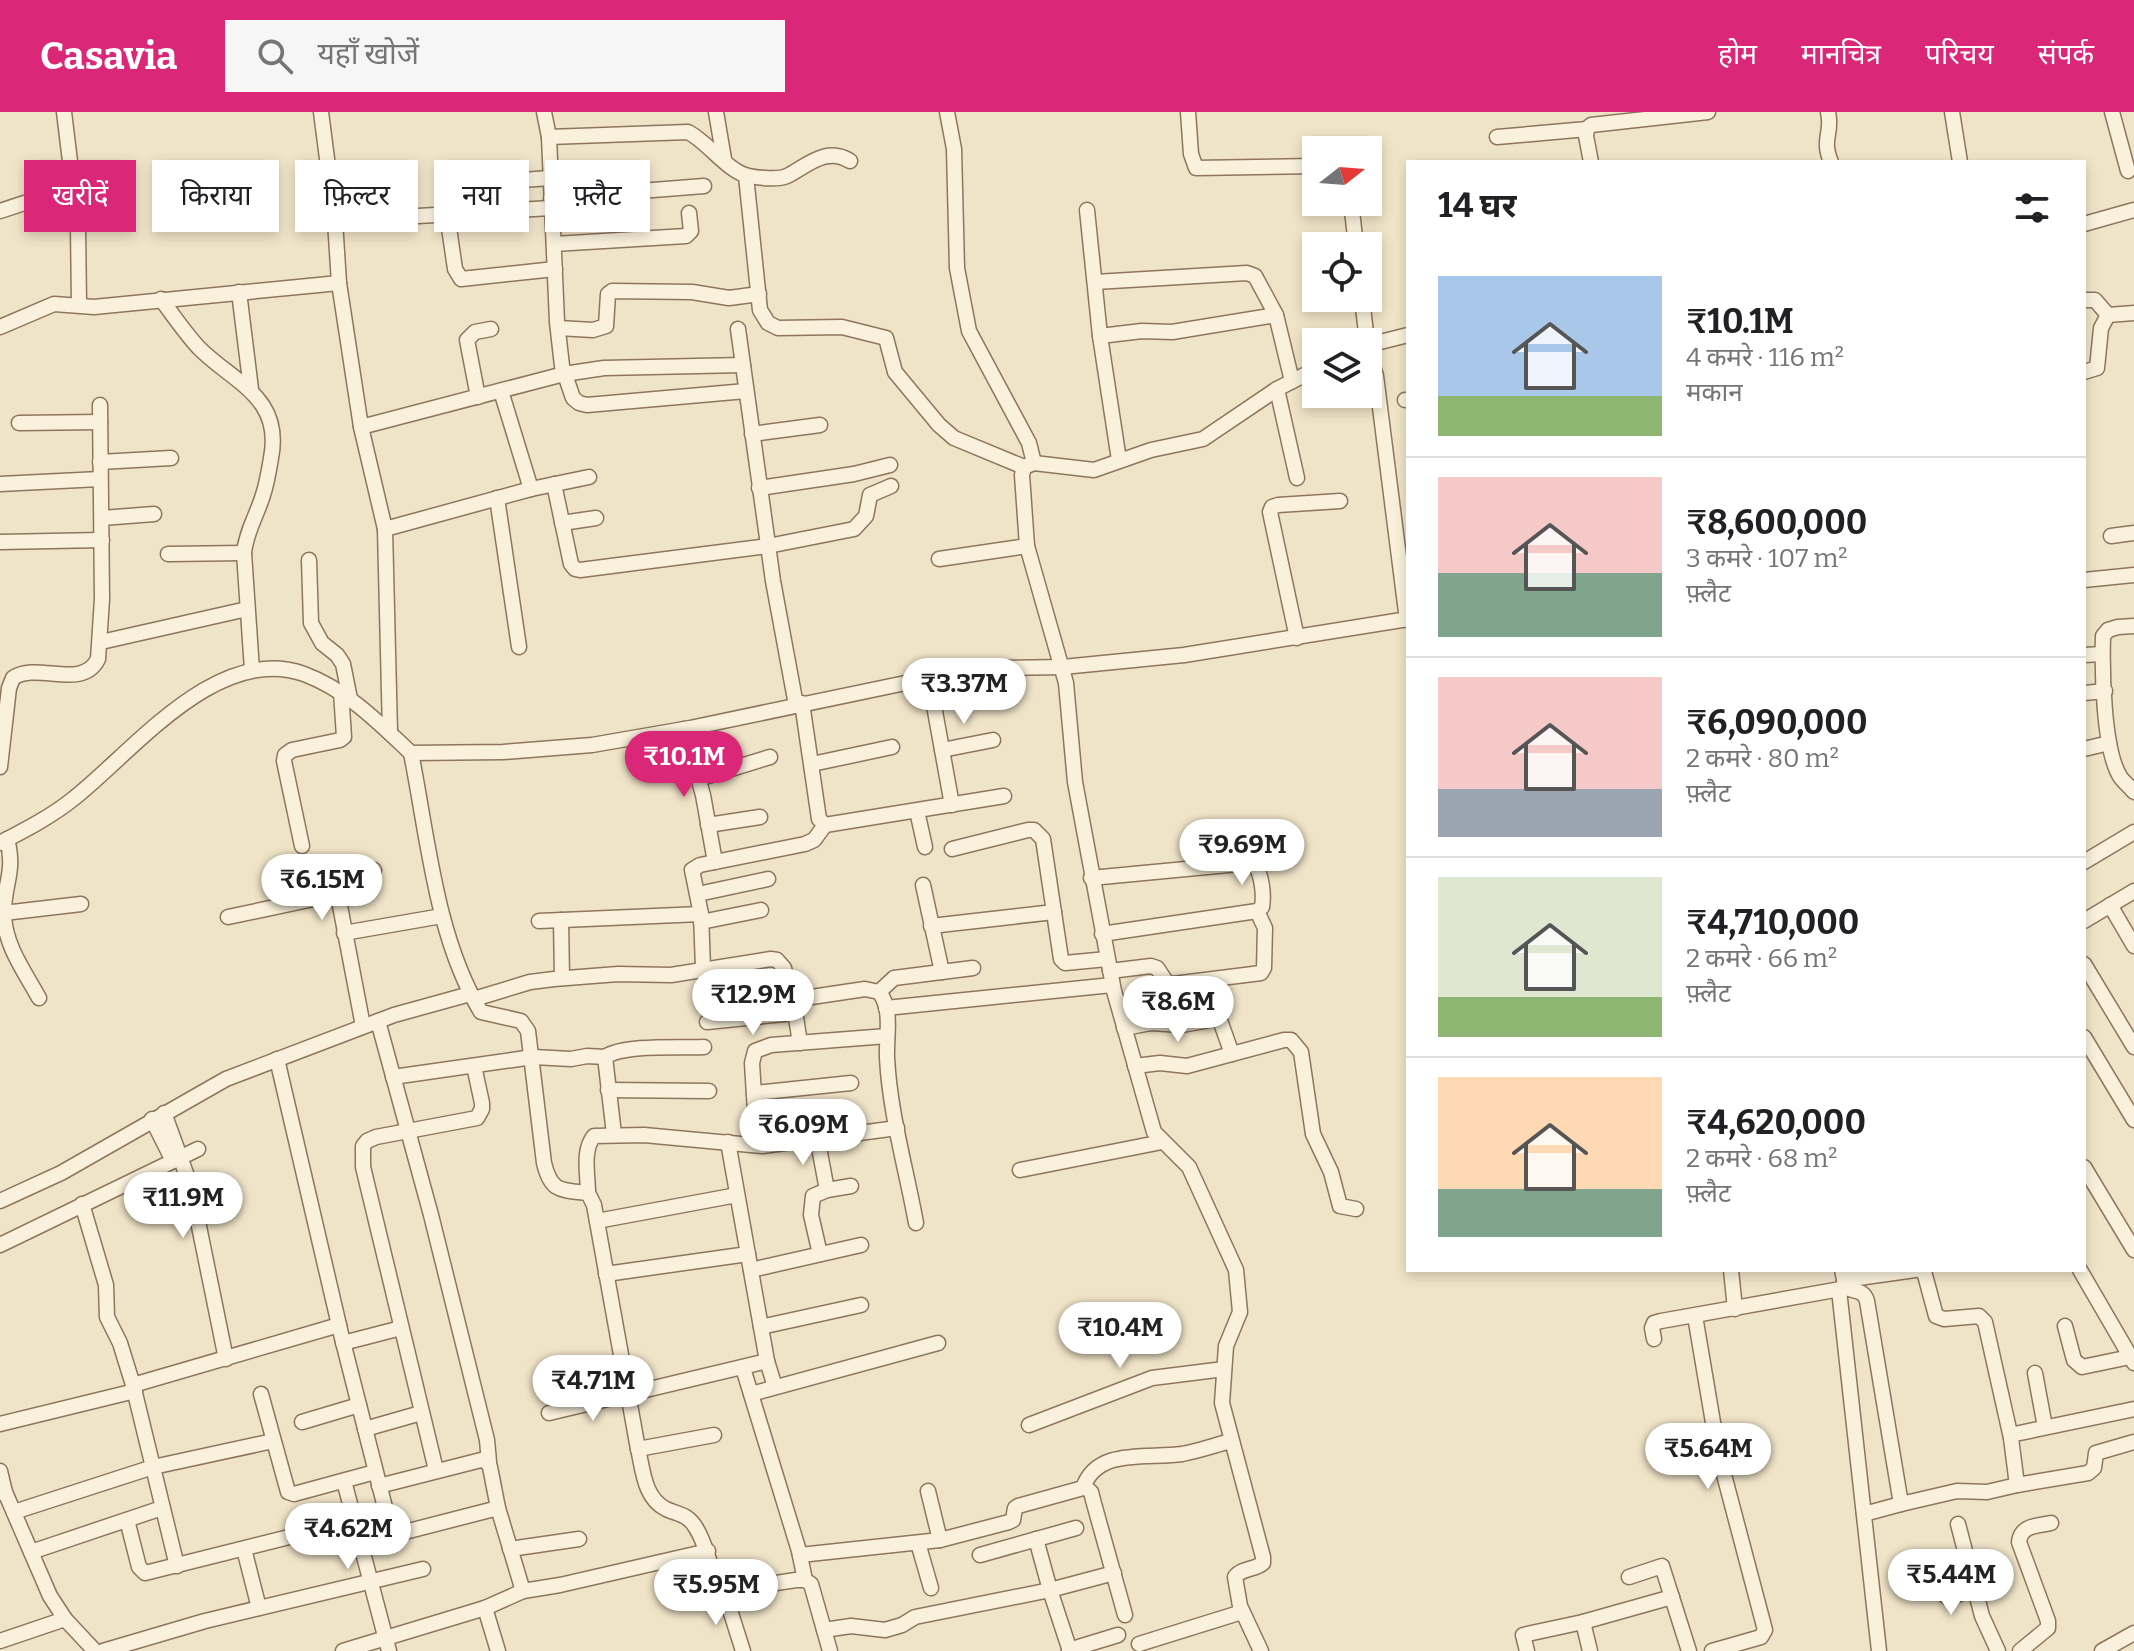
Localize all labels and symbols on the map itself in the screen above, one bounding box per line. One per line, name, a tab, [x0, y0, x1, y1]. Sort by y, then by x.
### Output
north arrow	[1302, 136, 1382, 216]
pin: ₹3.37M	[899, 658, 1029, 726]
pin: ₹10.1M	[619, 731, 749, 799]
pin: ₹9.69M	[1177, 819, 1307, 887]
pin: ₹6.15M	[257, 854, 387, 922]
pin: ₹12.9M	[688, 969, 818, 1037]
pin: ₹8.6M	[1122, 976, 1234, 1044]
pin: ₹6.09M	[738, 1099, 868, 1167]
pin: ₹11.9M	[118, 1172, 248, 1240]
pin: ₹10.4M	[1055, 1302, 1185, 1370]
pin: ₹4.71M	[528, 1355, 658, 1423]
pin: ₹5.64M	[1643, 1423, 1773, 1491]
pin: ₹4.62M	[283, 1503, 413, 1571]
pin: ₹5.44M	[1886, 1549, 2016, 1617]
pin: ₹5.95M	[651, 1559, 781, 1627]

